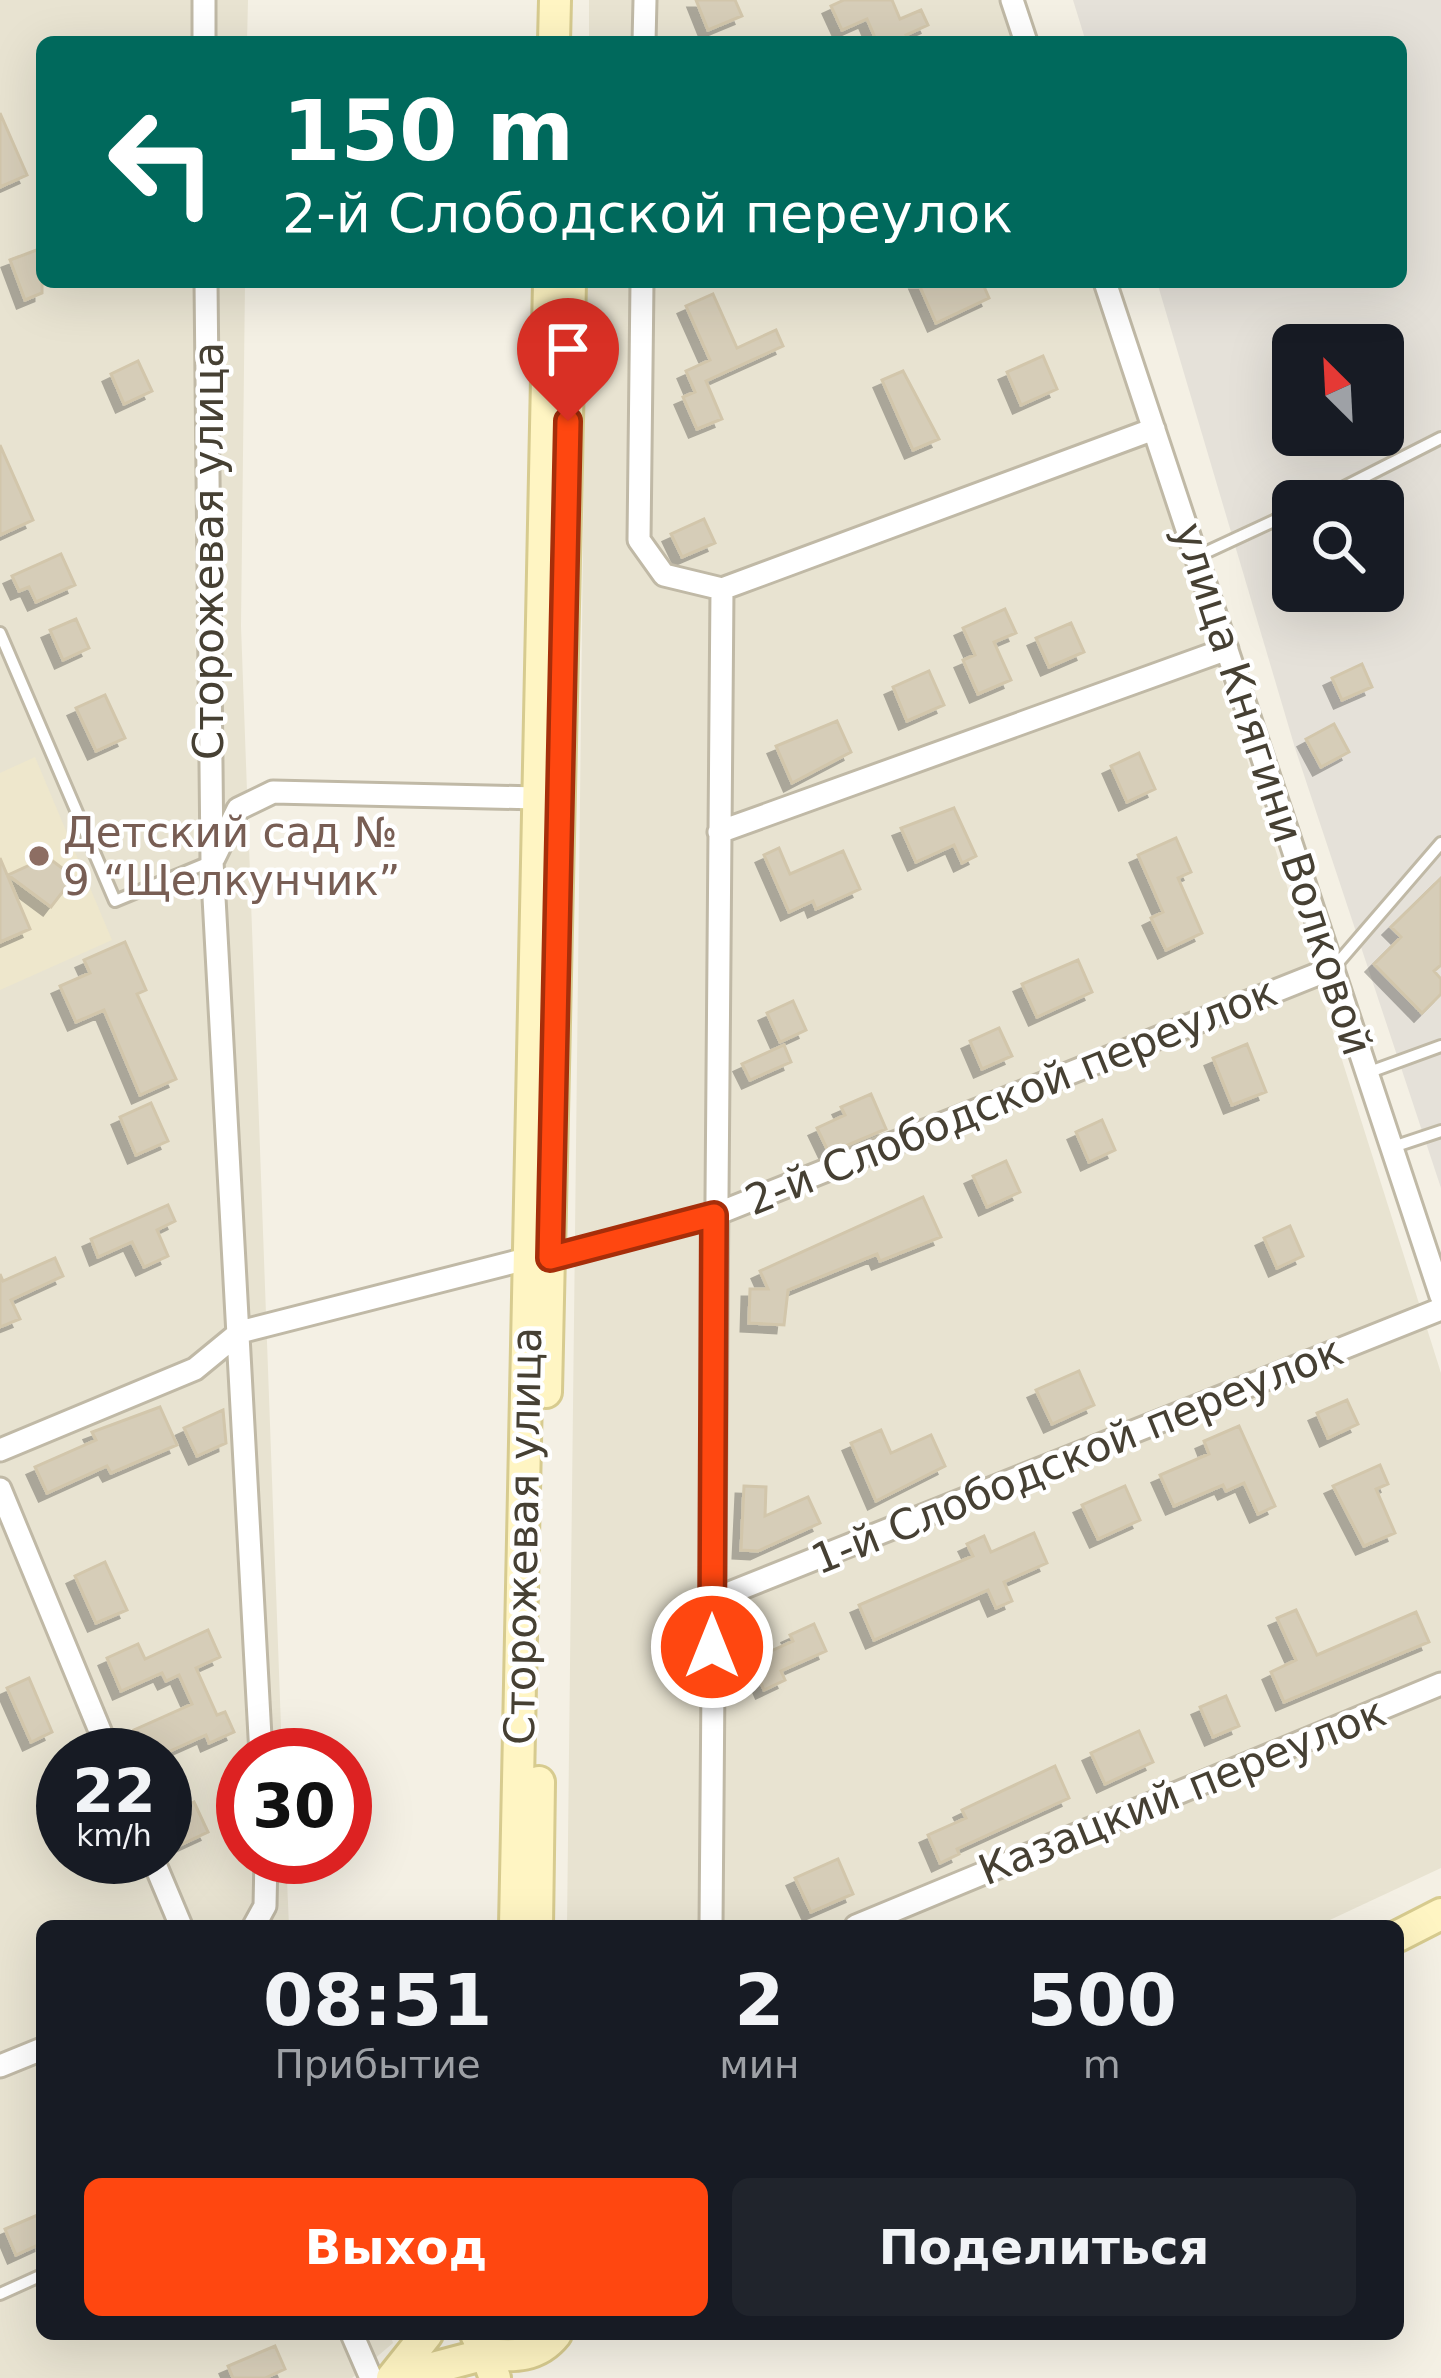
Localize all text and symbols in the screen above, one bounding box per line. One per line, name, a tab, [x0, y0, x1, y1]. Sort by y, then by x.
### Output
text: 150 m	[282, 82, 574, 180]
icon: left	[84, 84, 240, 240]
text: 2-й Слободской переулок	[282, 182, 1013, 245]
pin	[517, 298, 619, 421]
icon: arrive	[535, 316, 601, 382]
north arrow	[1272, 324, 1404, 456]
map controls	[1272, 324, 1404, 612]
street label: Сторожевая улица	[184, 342, 233, 760]
button: search	[1272, 480, 1404, 612]
street label: улица Княгини Волковой	[1164, 517, 1382, 1061]
place label: Детский сад № 9 “Щелкунчик”	[63, 808, 400, 905]
marker: Детский сад № 9 “Щелкунчик”	[26, 843, 52, 869]
street label: 2-й Слободской переулок	[738, 967, 1284, 1225]
street label: 1-й Слободской переулок	[804, 1326, 1350, 1584]
street label: Сторожевая улица	[495, 1327, 551, 1745]
position arrow	[649, 1584, 775, 1710]
street label: Казацкий переулок	[972, 1687, 1392, 1895]
speed limit sign: 30	[216, 1728, 372, 1884]
text: 22	[72, 1756, 156, 1826]
text: km/h	[76, 1818, 152, 1853]
text: 08:51	[263, 1958, 492, 2042]
text: 2	[734, 1958, 784, 2042]
text: 500	[1027, 1958, 1177, 2042]
text: Прибытие	[274, 2042, 481, 2087]
text: мин	[719, 2042, 800, 2087]
text: m	[1083, 2042, 1121, 2087]
button: Выход	[84, 2178, 708, 2316]
button: Поделиться	[732, 2178, 1356, 2316]

